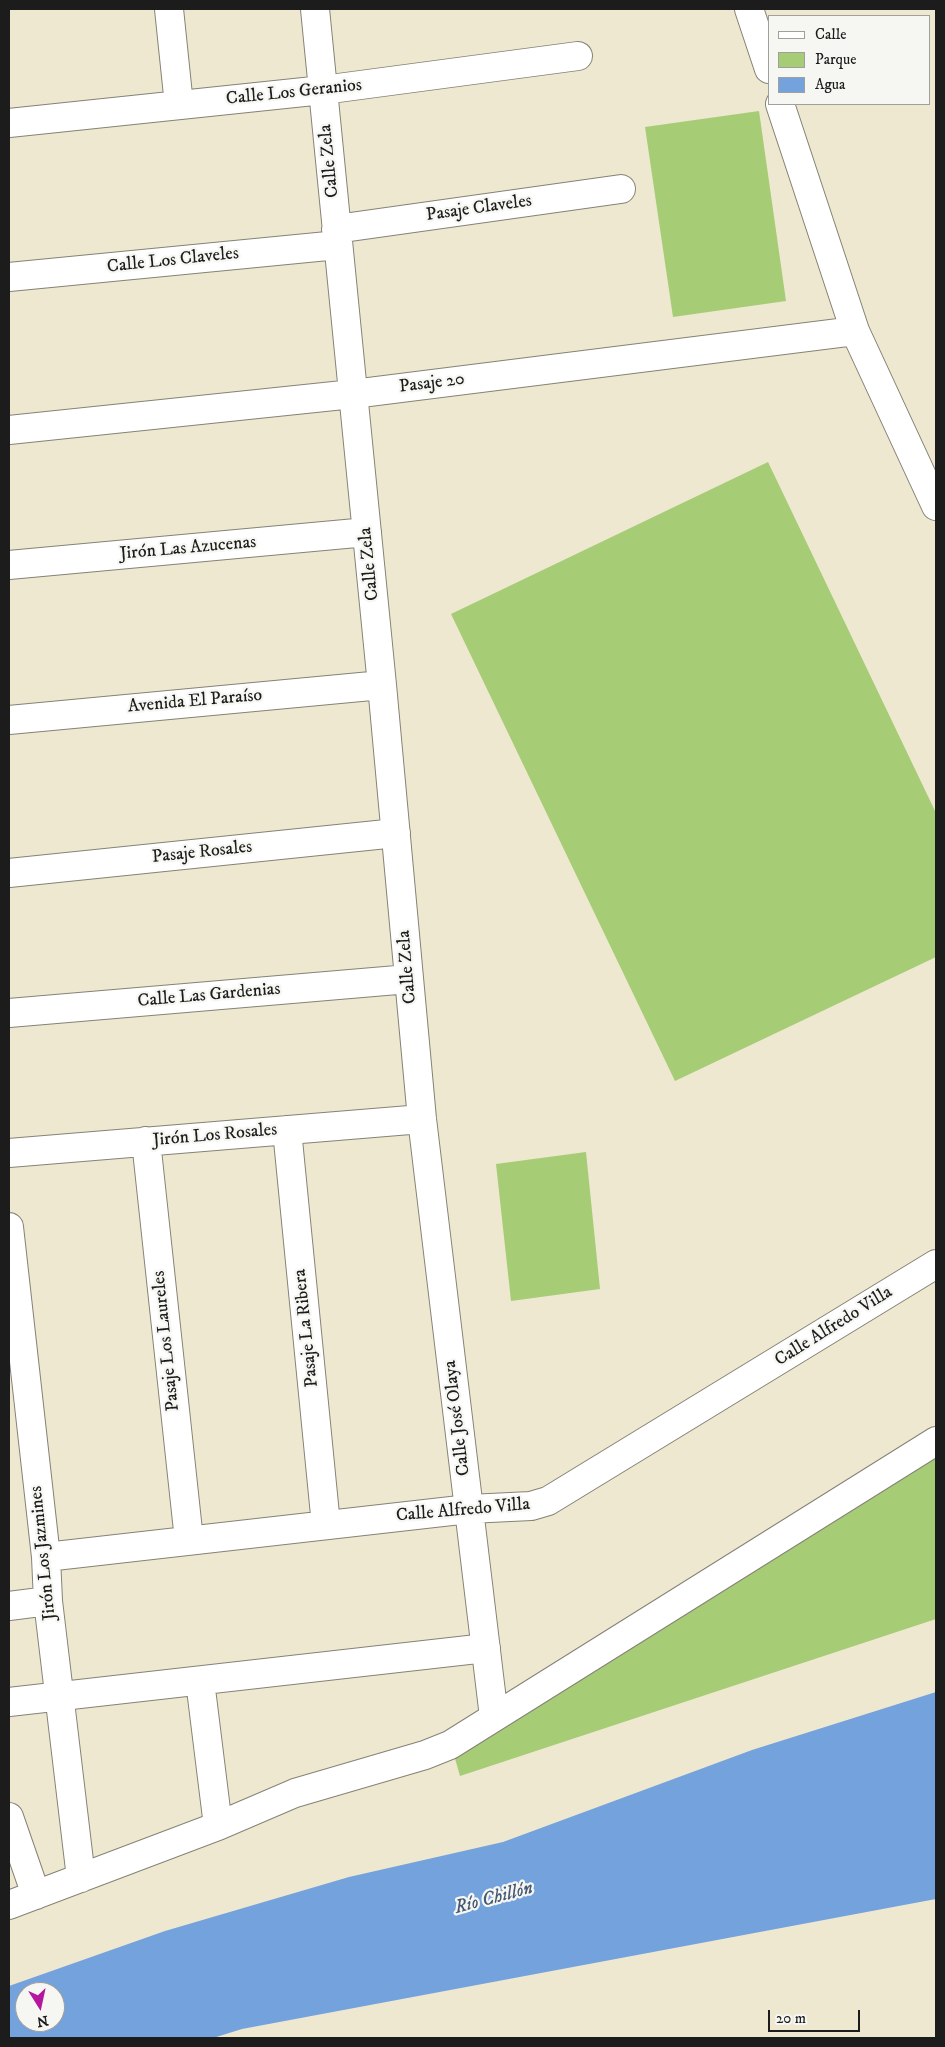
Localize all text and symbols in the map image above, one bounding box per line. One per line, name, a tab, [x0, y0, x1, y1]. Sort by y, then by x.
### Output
legend	[768, 15, 930, 105]
text: Calle	[815, 25, 847, 44]
text: Parque	[815, 50, 856, 69]
street label: Calle Los Geranios	[225, 75, 363, 111]
text: Agua	[815, 75, 845, 94]
street label: Calle Zela	[315, 123, 345, 199]
street label: Pasaje Claveles	[425, 191, 533, 227]
street label: Calle Los Claveles	[106, 243, 240, 279]
street label: Pasaje 20	[398, 369, 466, 399]
street label: Calle Zela	[355, 526, 385, 602]
street label: Jirón Las Azucenas	[119, 532, 257, 566]
street label: Avenida El Paraíso	[127, 685, 263, 719]
street label: Pasaje Rosales	[151, 837, 253, 869]
street label: Calle Zela	[394, 929, 422, 1005]
street label: Calle Las Gardenias	[137, 979, 281, 1013]
street label: Jirón Los Rosales	[152, 1120, 278, 1152]
street label: Pasaje La Ribera	[290, 1268, 324, 1388]
street label: Pasaje Los Laureles	[149, 1270, 185, 1412]
street label: Calle Alfredo Villa	[771, 1282, 897, 1372]
street label: Calle José Olaya	[440, 1359, 476, 1477]
street label: Jirón Los Jazmines	[26, 1485, 62, 1621]
street label: Calle Alfredo Villa	[395, 1494, 531, 1528]
water label: Río Chillón	[452, 1878, 536, 1920]
north arrow	[15, 1982, 65, 2032]
scale bar	[770, 2000, 862, 2032]
text: 20 m	[776, 2009, 806, 2028]
text: N	[35, 2011, 50, 2031]

